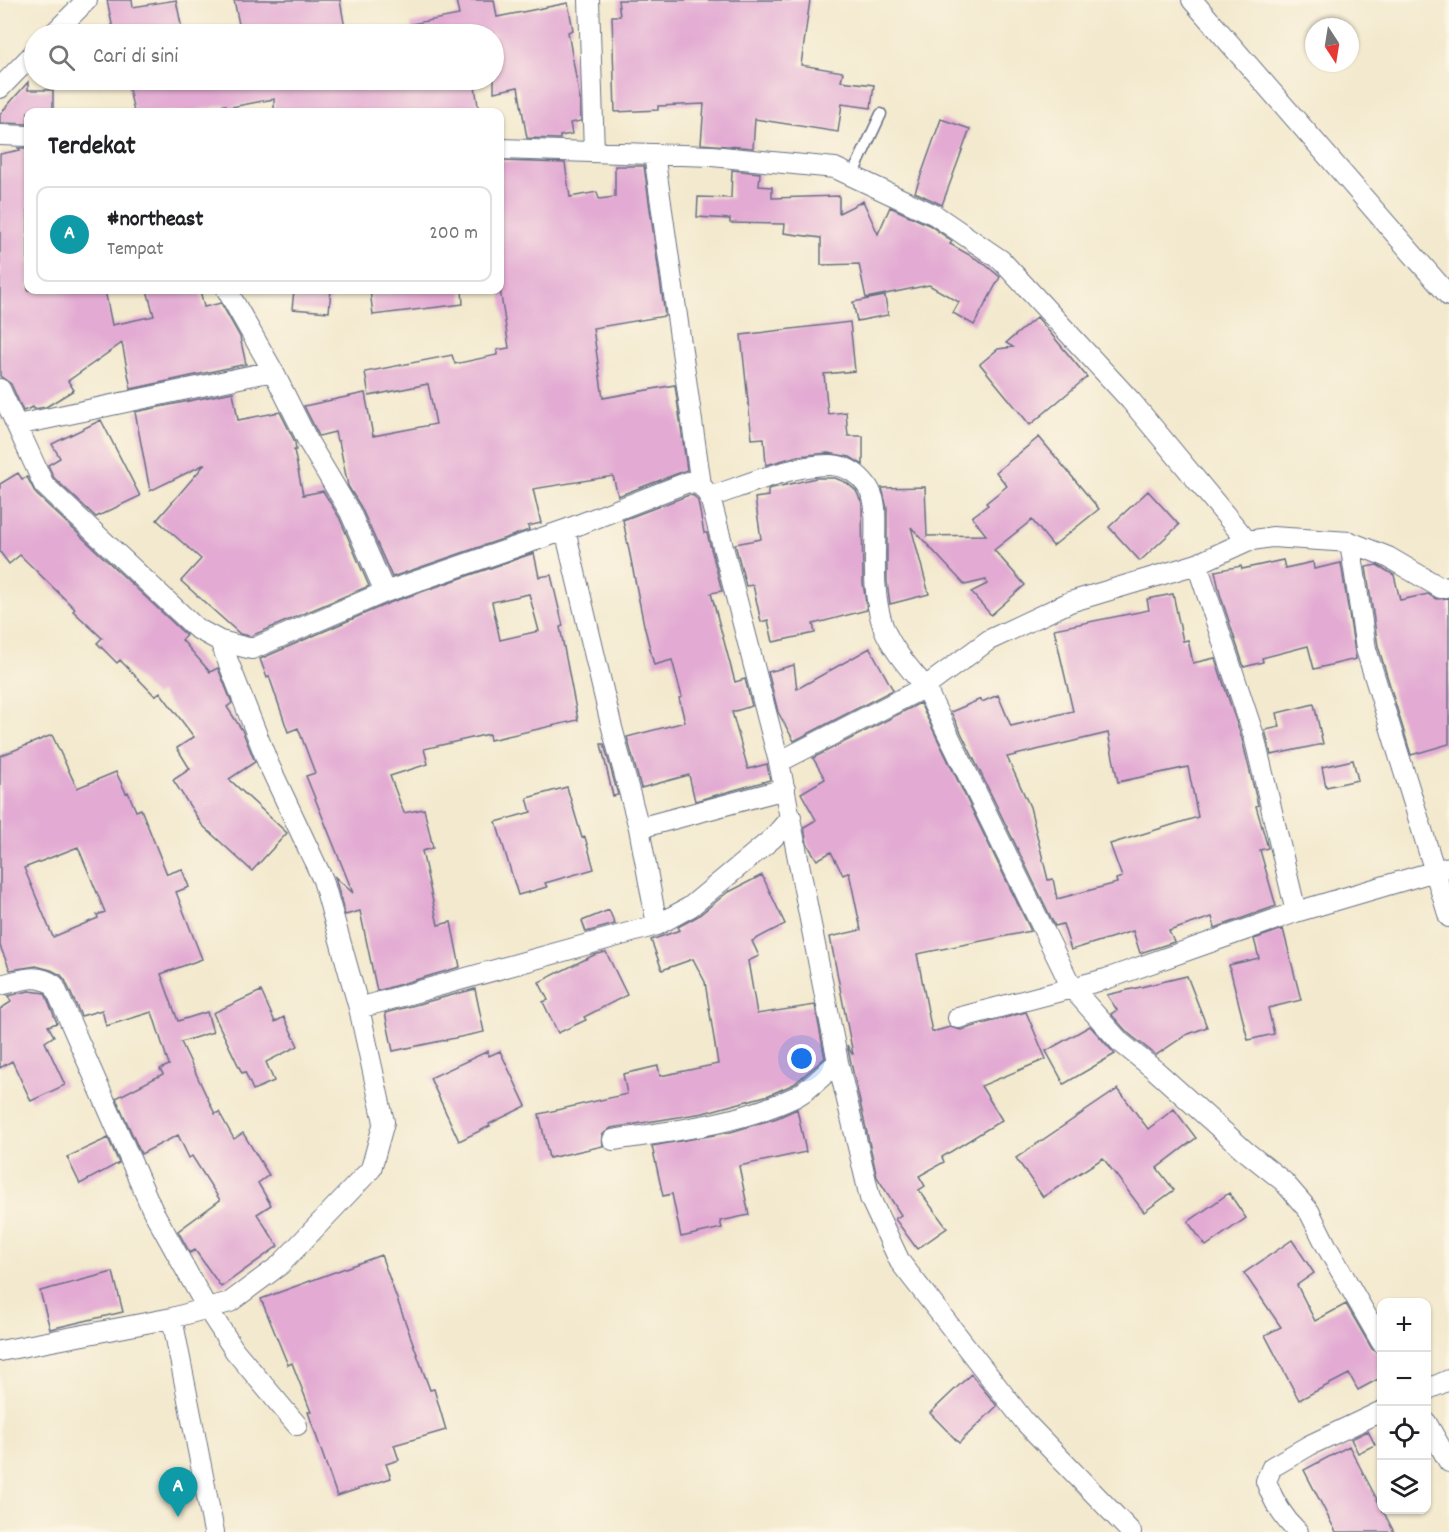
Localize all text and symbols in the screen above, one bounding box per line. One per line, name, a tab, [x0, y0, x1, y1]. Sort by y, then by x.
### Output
north arrow	[1305, 18, 1359, 72]
search box	[24, 24, 504, 90]
icon: search	[45, 41, 78, 74]
text: Cari di sini	[93, 42, 178, 73]
text: Terdekat	[48, 129, 136, 166]
text: #northeast	[107, 205, 203, 236]
text: A	[64, 220, 75, 248]
text: 200 m	[429, 220, 478, 248]
text: Tempat	[107, 236, 164, 264]
your location	[787, 1044, 816, 1073]
map controls	[1377, 1298, 1431, 1514]
button: +	[1377, 1298, 1431, 1352]
button: −	[1377, 1352, 1431, 1406]
button: locate	[1377, 1406, 1431, 1460]
button: layers	[1377, 1460, 1431, 1514]
pin: A	[158, 1468, 198, 1517]

